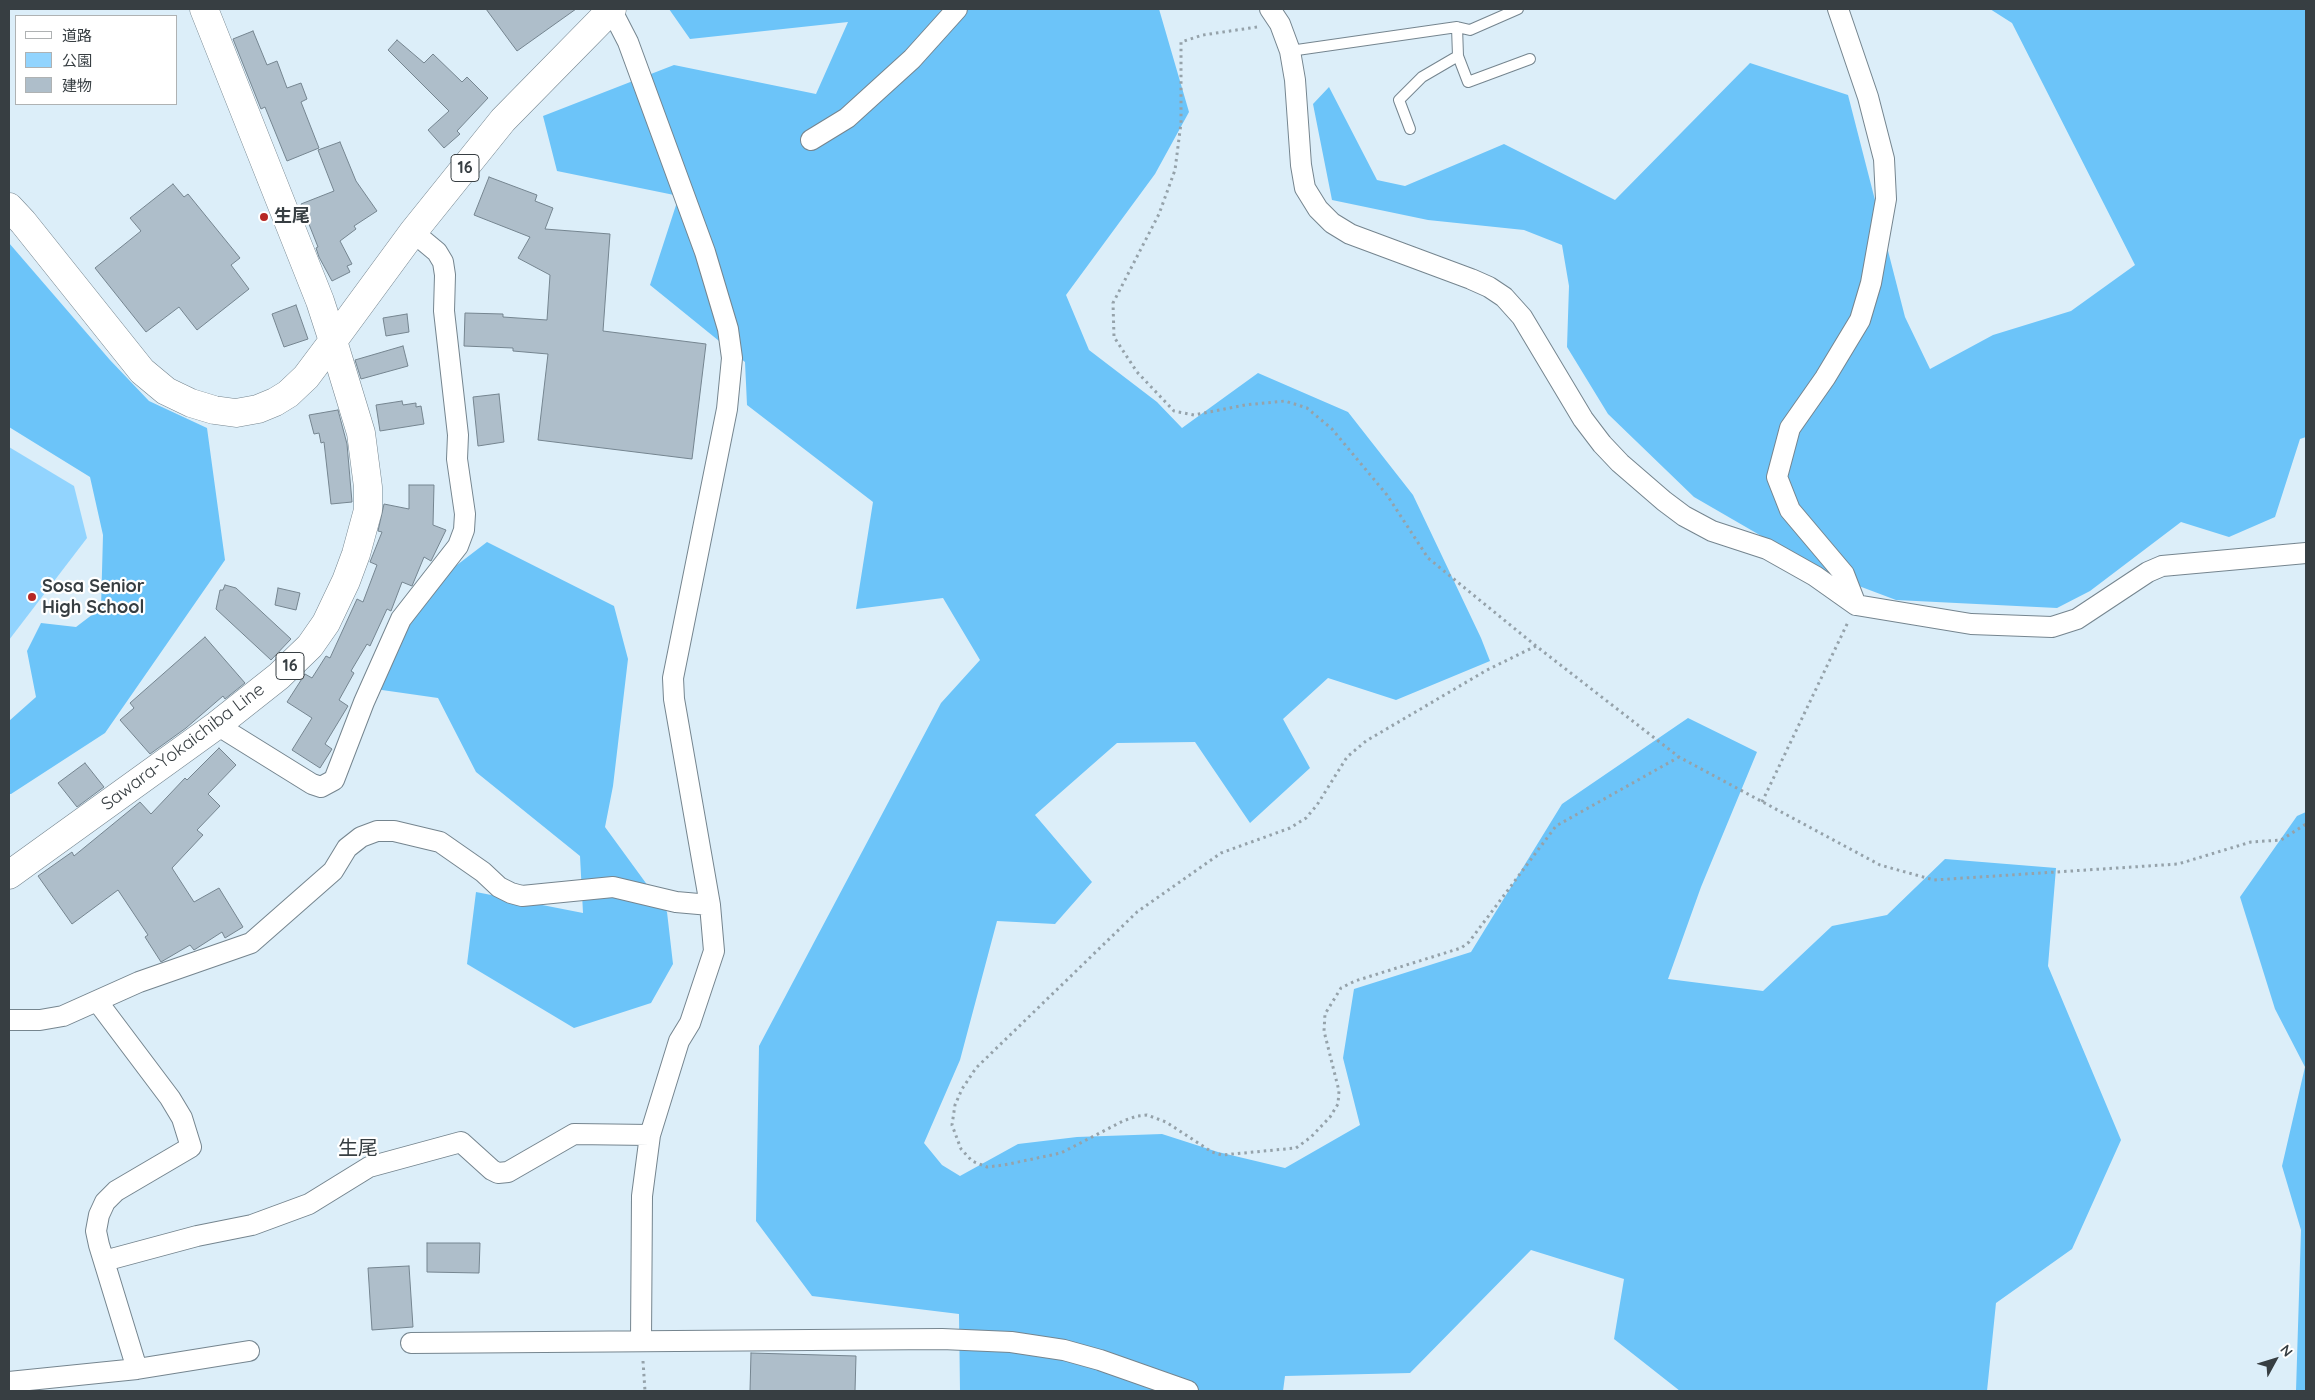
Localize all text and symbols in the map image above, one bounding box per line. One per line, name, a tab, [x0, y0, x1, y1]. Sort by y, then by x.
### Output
legend	[15, 15, 178, 105]
text: 道路	[62, 26, 92, 45]
text: 公園	[62, 51, 92, 70]
text: 建物	[62, 76, 92, 95]
road number: 16	[451, 154, 479, 182]
place label: 生尾	[274, 206, 310, 228]
marker: 生尾	[258, 211, 270, 223]
place label: Sosa Senior High School	[42, 576, 145, 618]
marker: Sosa Senior High School	[26, 591, 38, 603]
road number: 16	[276, 652, 304, 679]
street label: Sawara-Yokaichiba Line	[97, 679, 269, 815]
district label: 生尾	[338, 1137, 378, 1161]
north arrow	[2250, 1335, 2300, 1385]
text: N	[2276, 1341, 2297, 1360]

